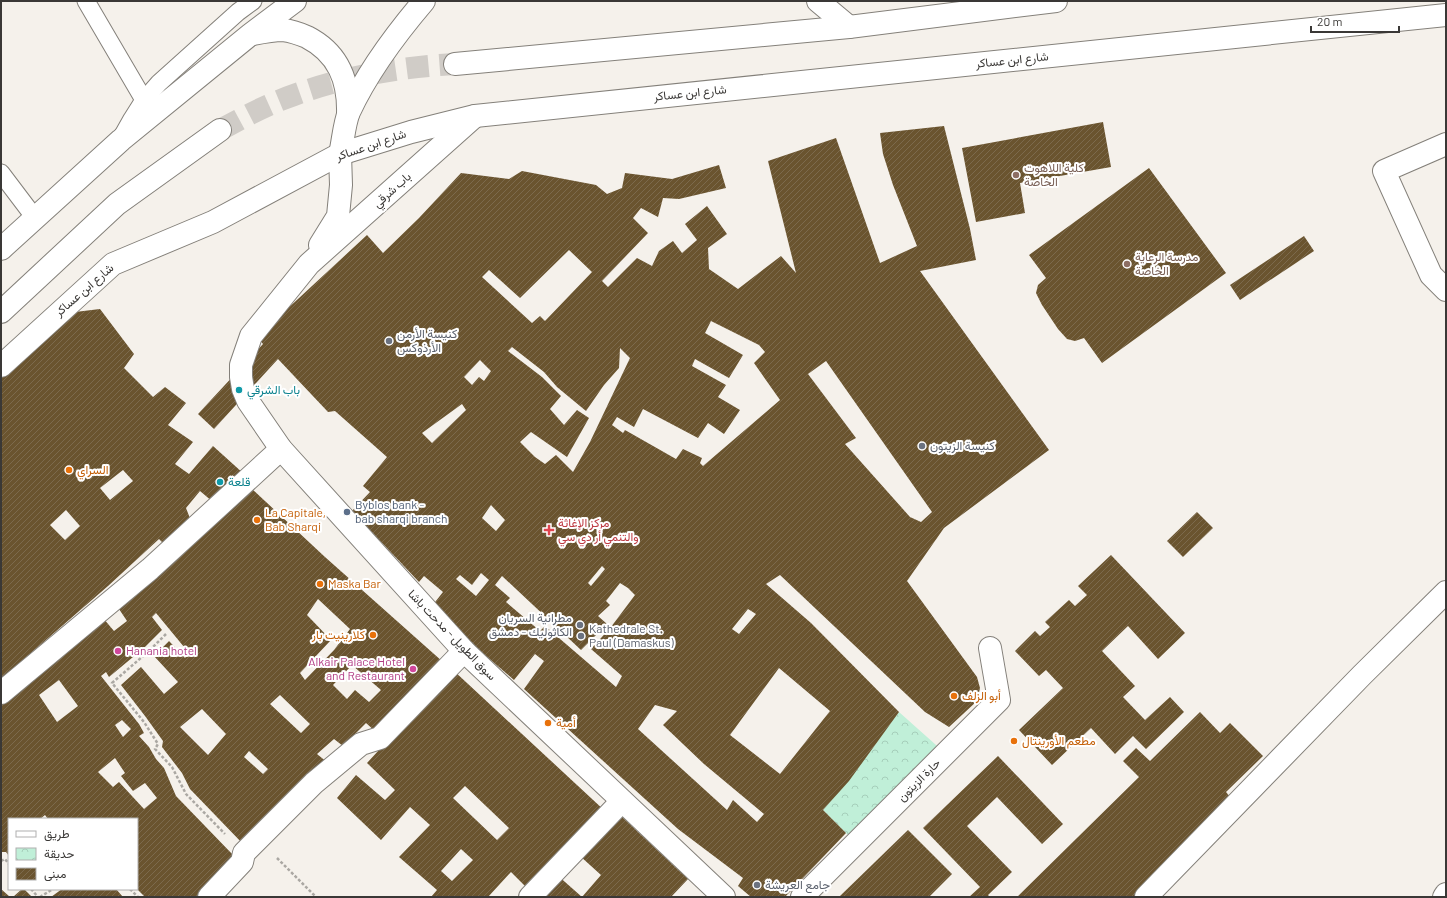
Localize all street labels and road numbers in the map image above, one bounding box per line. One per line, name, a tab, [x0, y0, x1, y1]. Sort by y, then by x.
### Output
street label: شارع ابن عساكر	[974, 48, 1049, 73]
street label: شارع ابن عساكر	[652, 81, 727, 106]
street label: شارع ابن عساكر	[333, 125, 409, 166]
street label: باب شرقي	[370, 169, 416, 213]
street label: شارع ابن عساكر	[50, 260, 118, 322]
street label: سوق الطويل - مدحت باشا	[404, 586, 500, 684]
street label: حارة الزيتون	[894, 755, 944, 805]

